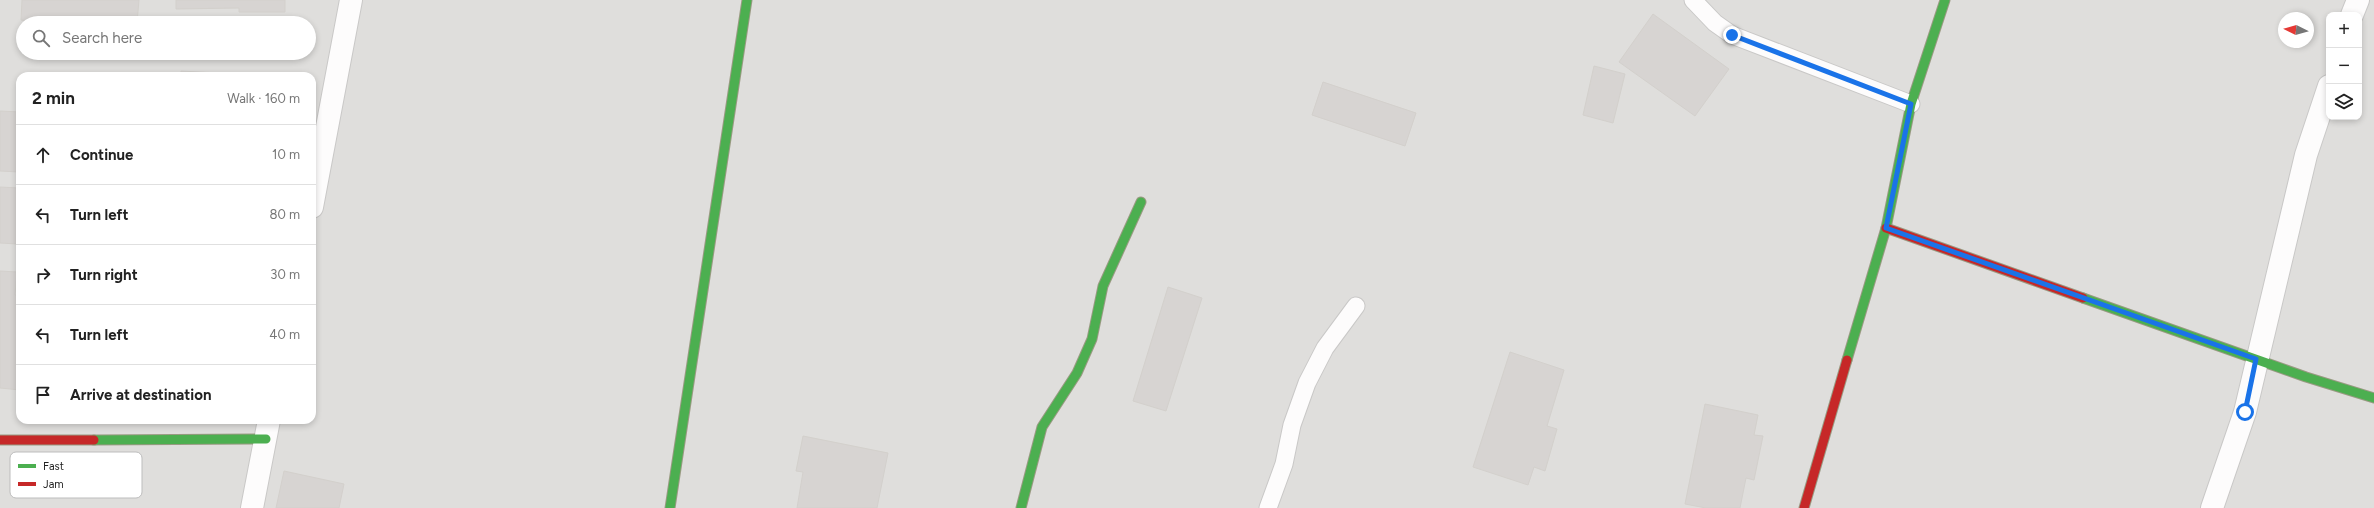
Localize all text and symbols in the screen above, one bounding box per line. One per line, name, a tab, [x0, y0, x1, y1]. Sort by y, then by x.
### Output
north arrow	[2278, 12, 2314, 48]
map controls	[2326, 12, 2362, 120]
button: +	[2326, 12, 2362, 48]
search box	[16, 16, 316, 60]
route end	[1723, 26, 1741, 44]
icon: search	[30, 27, 52, 49]
text: Search here	[62, 29, 142, 47]
button: −	[2326, 48, 2362, 84]
button: layers	[2326, 84, 2362, 120]
text: 2 min	[32, 88, 75, 108]
text: Walk · 160 m	[227, 91, 300, 106]
icon: ahead	[32, 144, 54, 166]
text: Continue	[70, 146, 133, 164]
text: 10 m	[272, 147, 300, 162]
icon: left	[32, 204, 54, 226]
text: Turn left	[70, 206, 128, 224]
text: 80 m	[269, 207, 300, 222]
icon: right	[32, 264, 54, 286]
text: Turn right	[70, 266, 138, 284]
text: 30 m	[270, 267, 300, 282]
icon: left	[32, 324, 54, 346]
text: Turn left	[70, 326, 128, 344]
text: 40 m	[269, 327, 300, 342]
icon: arrive	[32, 384, 54, 406]
text: Arrive at destination	[70, 386, 211, 404]
route start	[2236, 403, 2254, 421]
legend	[10, 452, 142, 498]
text: Fast	[43, 460, 64, 473]
text: Jam	[43, 478, 64, 491]

